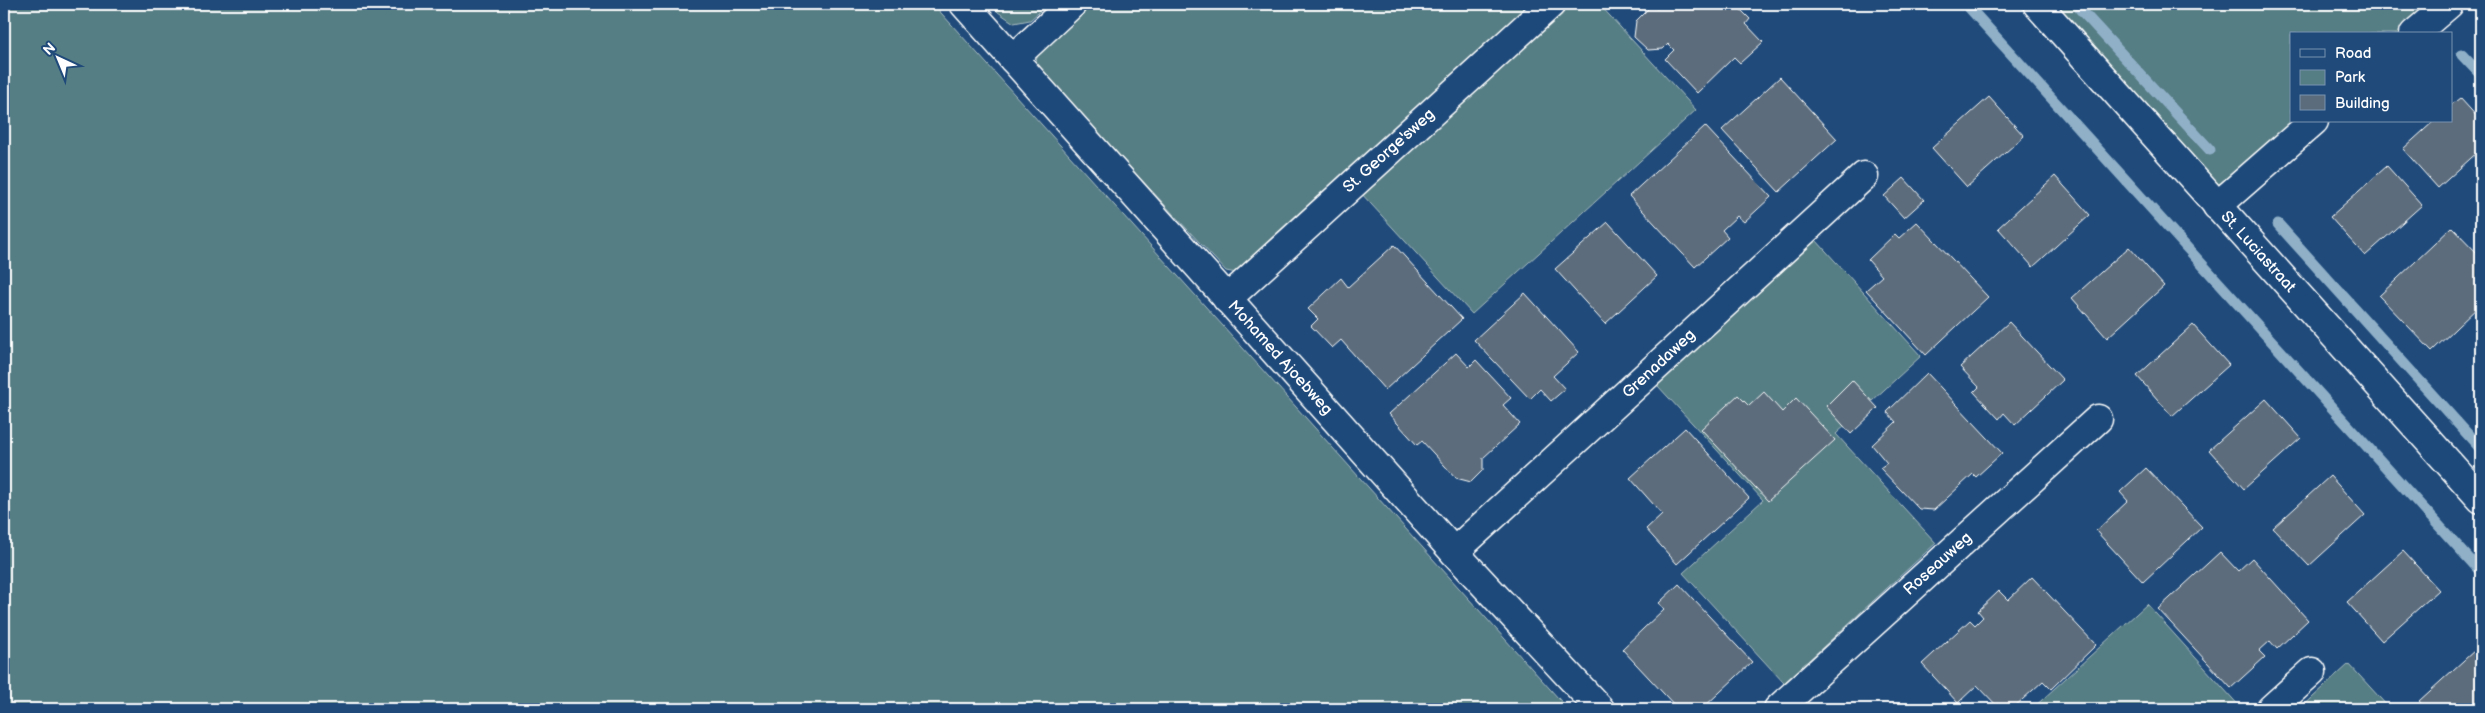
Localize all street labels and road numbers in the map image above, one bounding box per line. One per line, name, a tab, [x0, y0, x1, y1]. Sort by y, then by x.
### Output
street label: St. George'sweg	[1339, 105, 1439, 197]
street label: St. Luciastraat	[2217, 207, 2299, 297]
street label: Mohamed Ajoebweg	[1224, 297, 1336, 419]
street label: Grenadaweg	[1619, 325, 1699, 403]
street label: Roseauweg	[1900, 528, 1976, 600]

